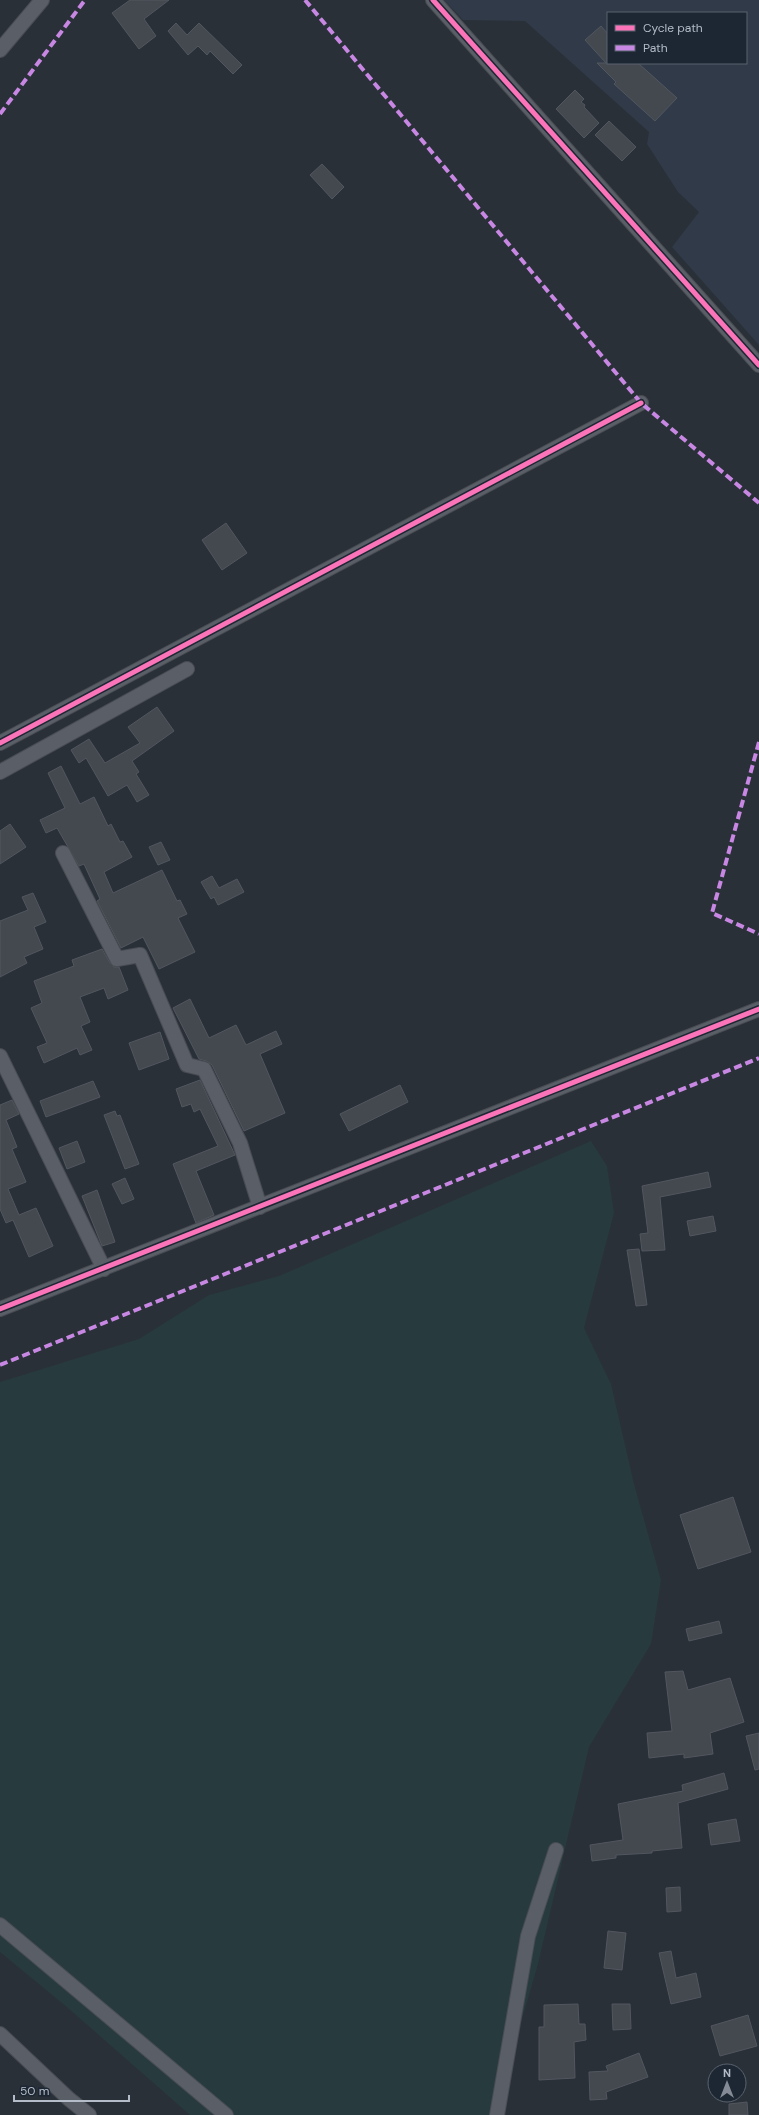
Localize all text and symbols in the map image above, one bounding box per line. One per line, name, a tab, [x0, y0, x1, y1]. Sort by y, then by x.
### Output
legend	[607, 12, 747, 64]
text: Cycle path	[643, 20, 703, 36]
text: Path	[643, 40, 668, 56]
north arrow	[707, 2063, 747, 2103]
text: N	[723, 2066, 731, 2080]
scale bar	[14, 2077, 129, 2103]
text: 50 m	[20, 2083, 49, 2099]

